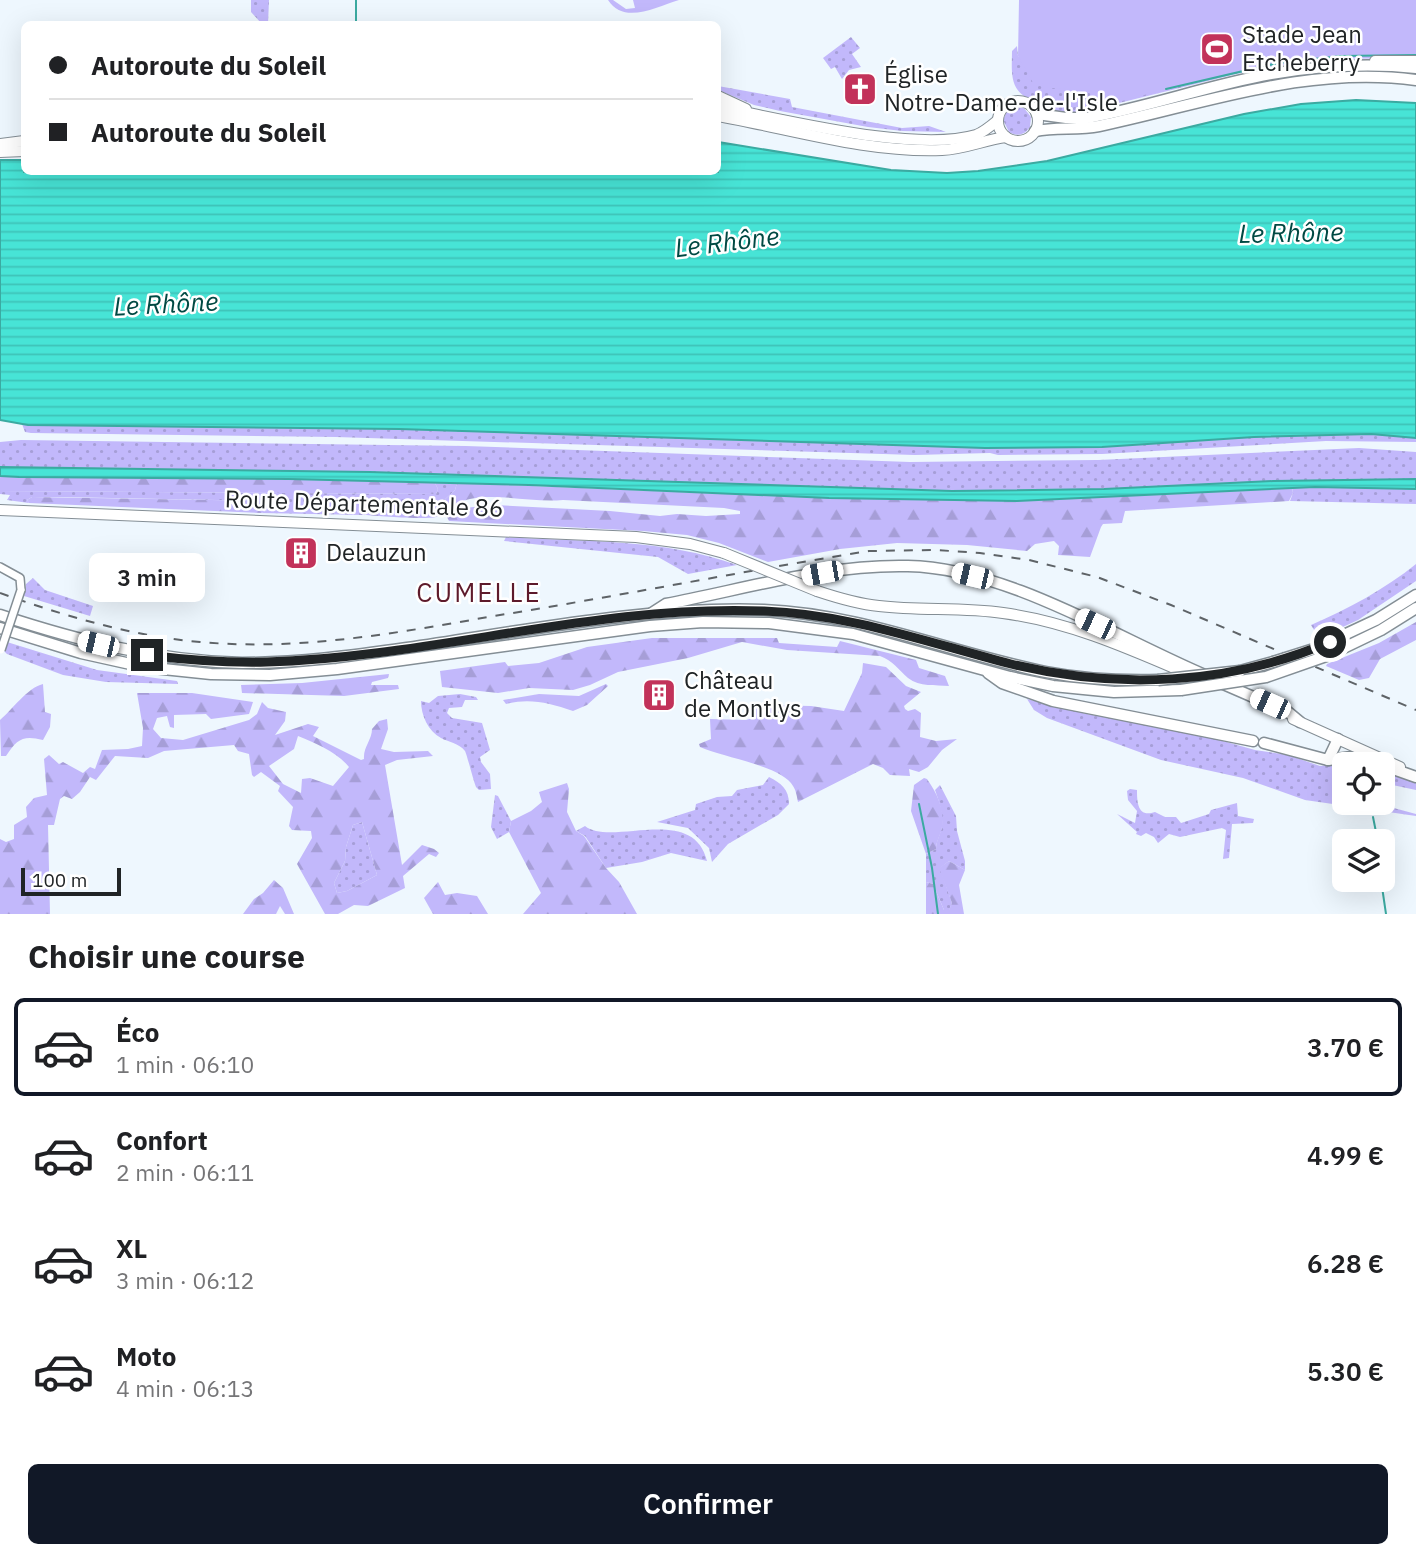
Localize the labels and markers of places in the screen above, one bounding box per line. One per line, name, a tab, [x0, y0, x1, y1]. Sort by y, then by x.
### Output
place label: Stade Jean Etcheberry	[1242, 18, 1362, 78]
sports icon: Stade Jean Etcheberry	[1198, 30, 1236, 68]
place label: Église Notre-Dame-de-l'Isle	[884, 58, 1118, 118]
church icon: Église Notre-Dame-de-l'Isle	[841, 70, 879, 108]
building icon: Delauzun	[282, 534, 320, 572]
place label: Delauzun	[326, 536, 427, 568]
place label: Château de Montlys	[684, 664, 802, 724]
building icon: Château de Montlys	[640, 676, 678, 714]

